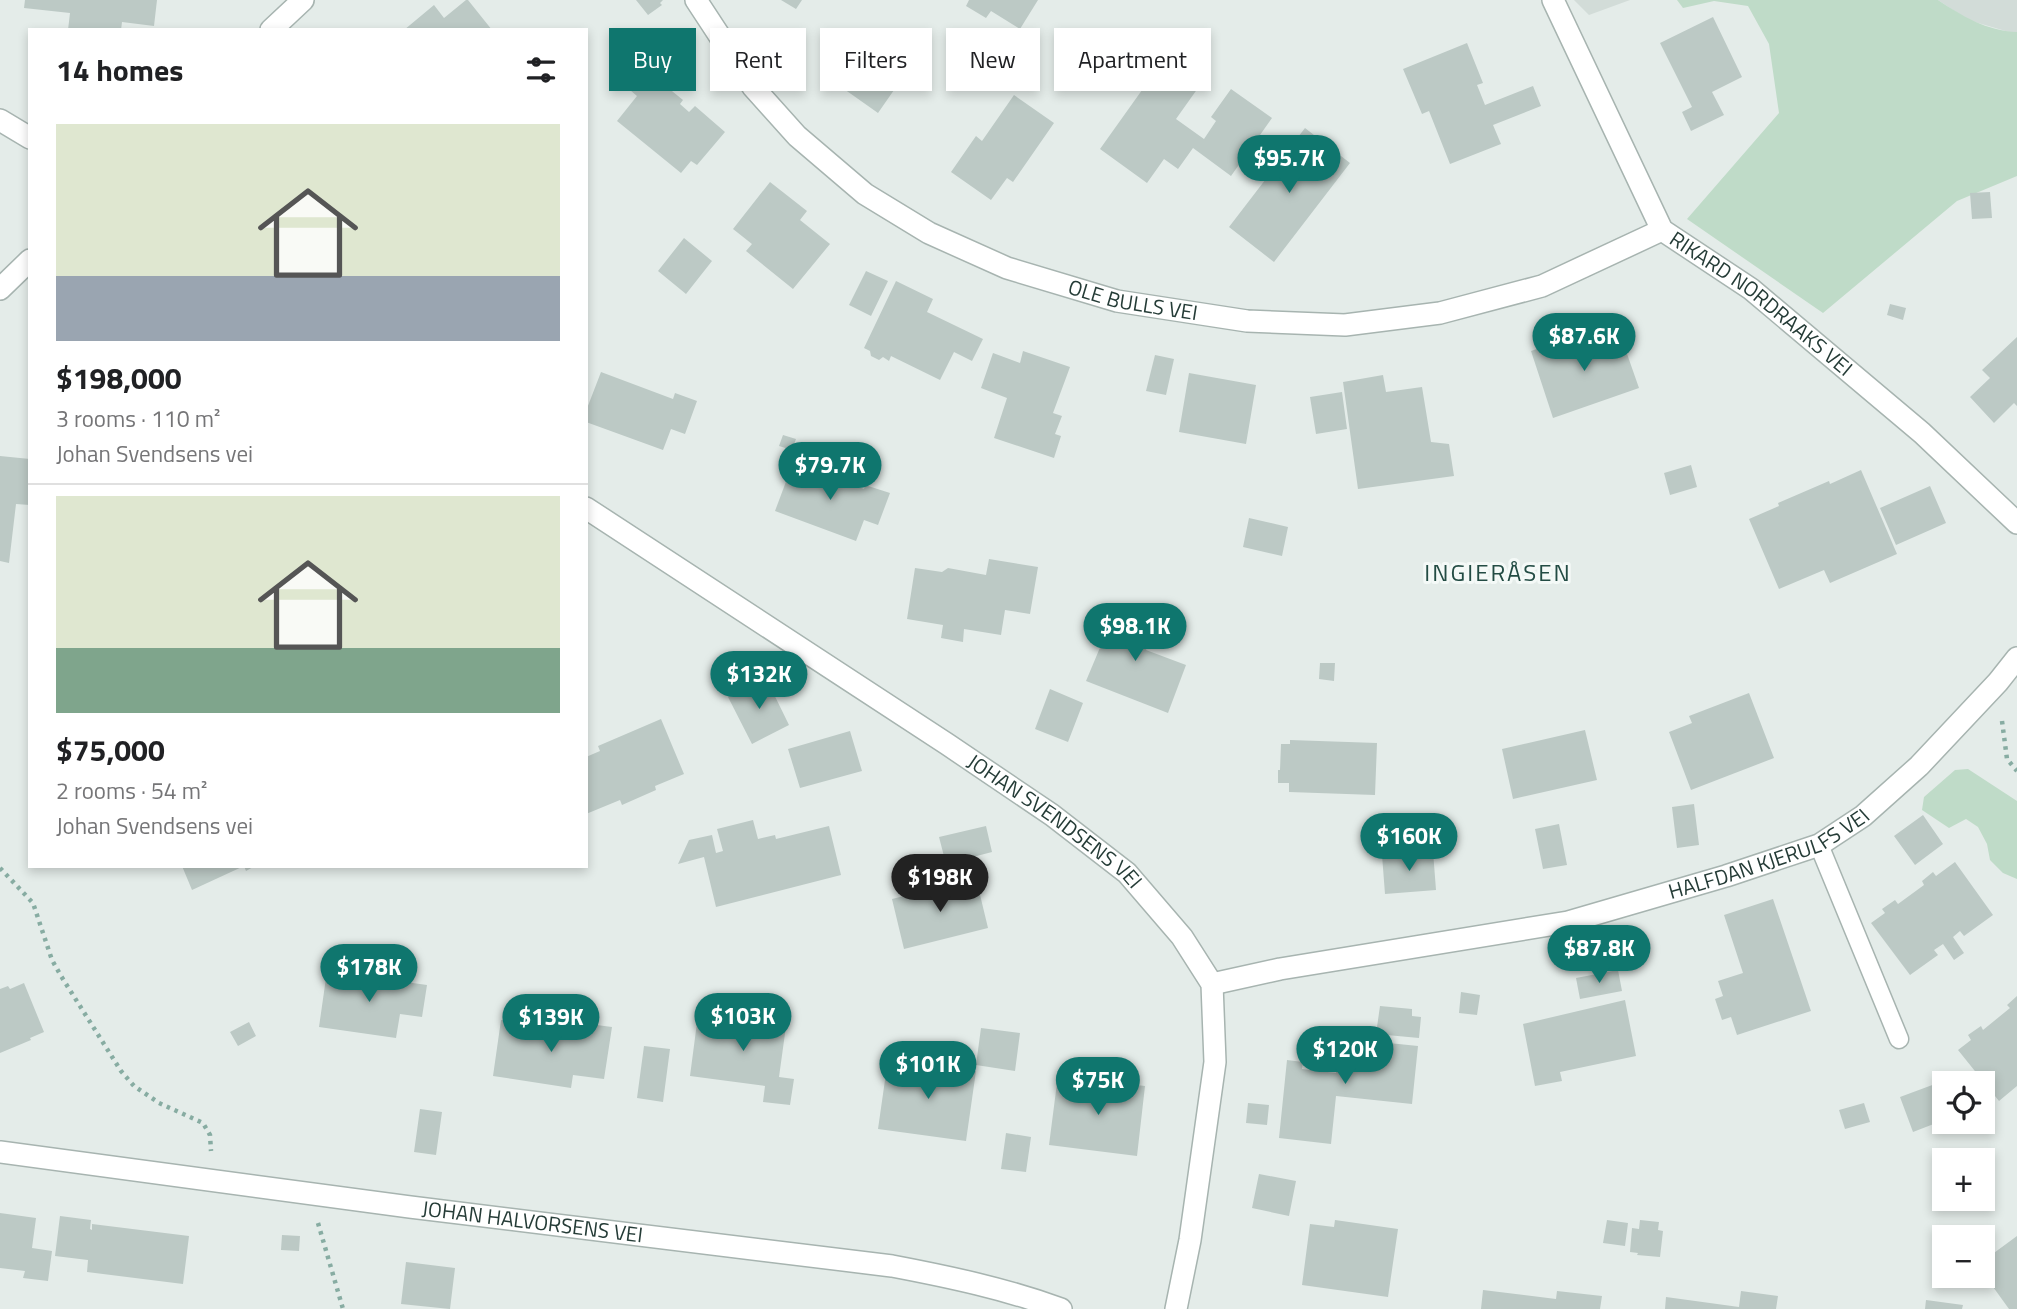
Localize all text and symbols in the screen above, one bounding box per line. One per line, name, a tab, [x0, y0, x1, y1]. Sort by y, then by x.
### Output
chip: Buy	[609, 28, 696, 91]
chip: Rent	[710, 28, 806, 91]
chip: Filters	[820, 28, 932, 91]
chip: New	[946, 28, 1040, 91]
chip: Apartment	[1054, 28, 1211, 91]
text: 14 homes	[56, 47, 183, 93]
icon: filters	[522, 51, 560, 89]
pin: $95.7K	[1232, 136, 1346, 195]
text: $95.7K	[1253, 140, 1325, 175]
icon: home	[245, 170, 371, 296]
street label: RIKARD NORDRAAKS VEI	[1664, 222, 1860, 383]
street label: OLE BULLS VEI	[1064, 270, 1200, 328]
pin: $87.6K	[1527, 314, 1641, 373]
text: $87.6K	[1548, 318, 1620, 353]
text: $198,000	[56, 355, 182, 401]
text: 3 rooms · 110 m²	[56, 401, 220, 436]
text: Johan Svendsens vei	[56, 436, 253, 471]
pin: $79.7K	[773, 442, 887, 502]
text: $79.7K	[794, 447, 866, 482]
icon: home	[245, 542, 371, 668]
district label: INGIERÅSEN	[1424, 554, 1572, 590]
pin: $98.1K	[1078, 604, 1192, 663]
text: $98.1K	[1099, 608, 1171, 643]
pin: $132K	[710, 652, 808, 711]
text: $132K	[726, 656, 792, 691]
text: $75,000	[56, 727, 165, 773]
street label: JOHAN SVENDSENS VEI	[961, 745, 1151, 895]
text: 2 rooms · 54 m²	[56, 773, 207, 808]
street label: HALFDAN KJERULFS VEI	[1664, 800, 1876, 907]
text: Johan Svendsens vei	[56, 808, 253, 843]
pin: $160K	[1360, 814, 1458, 873]
text: $160K	[1376, 818, 1442, 853]
pin: $198K	[891, 855, 989, 914]
text: $198K	[907, 859, 973, 894]
pin: $87.8K	[1542, 926, 1656, 985]
text: $87.8K	[1563, 930, 1635, 965]
pin: $178K	[320, 944, 418, 1004]
text: $178K	[336, 949, 402, 984]
pin: $103K	[694, 993, 792, 1053]
pin: $139K	[502, 995, 600, 1054]
text: $103K	[710, 998, 776, 1033]
text: $139K	[518, 999, 584, 1034]
pin: $120K	[1296, 1026, 1394, 1086]
text: $120K	[1312, 1031, 1378, 1066]
pin: $101K	[879, 1042, 977, 1101]
text: $101K	[895, 1046, 961, 1081]
pin: $75K	[1057, 1058, 1139, 1117]
text: $75K	[1072, 1062, 1124, 1097]
map controls	[1932, 1071, 1995, 1288]
button: locate	[1932, 1071, 1995, 1134]
button: +	[1932, 1148, 1995, 1211]
street label: JOHAN HALVORSENS VEI	[420, 1192, 645, 1250]
button: −	[1932, 1225, 1995, 1288]

